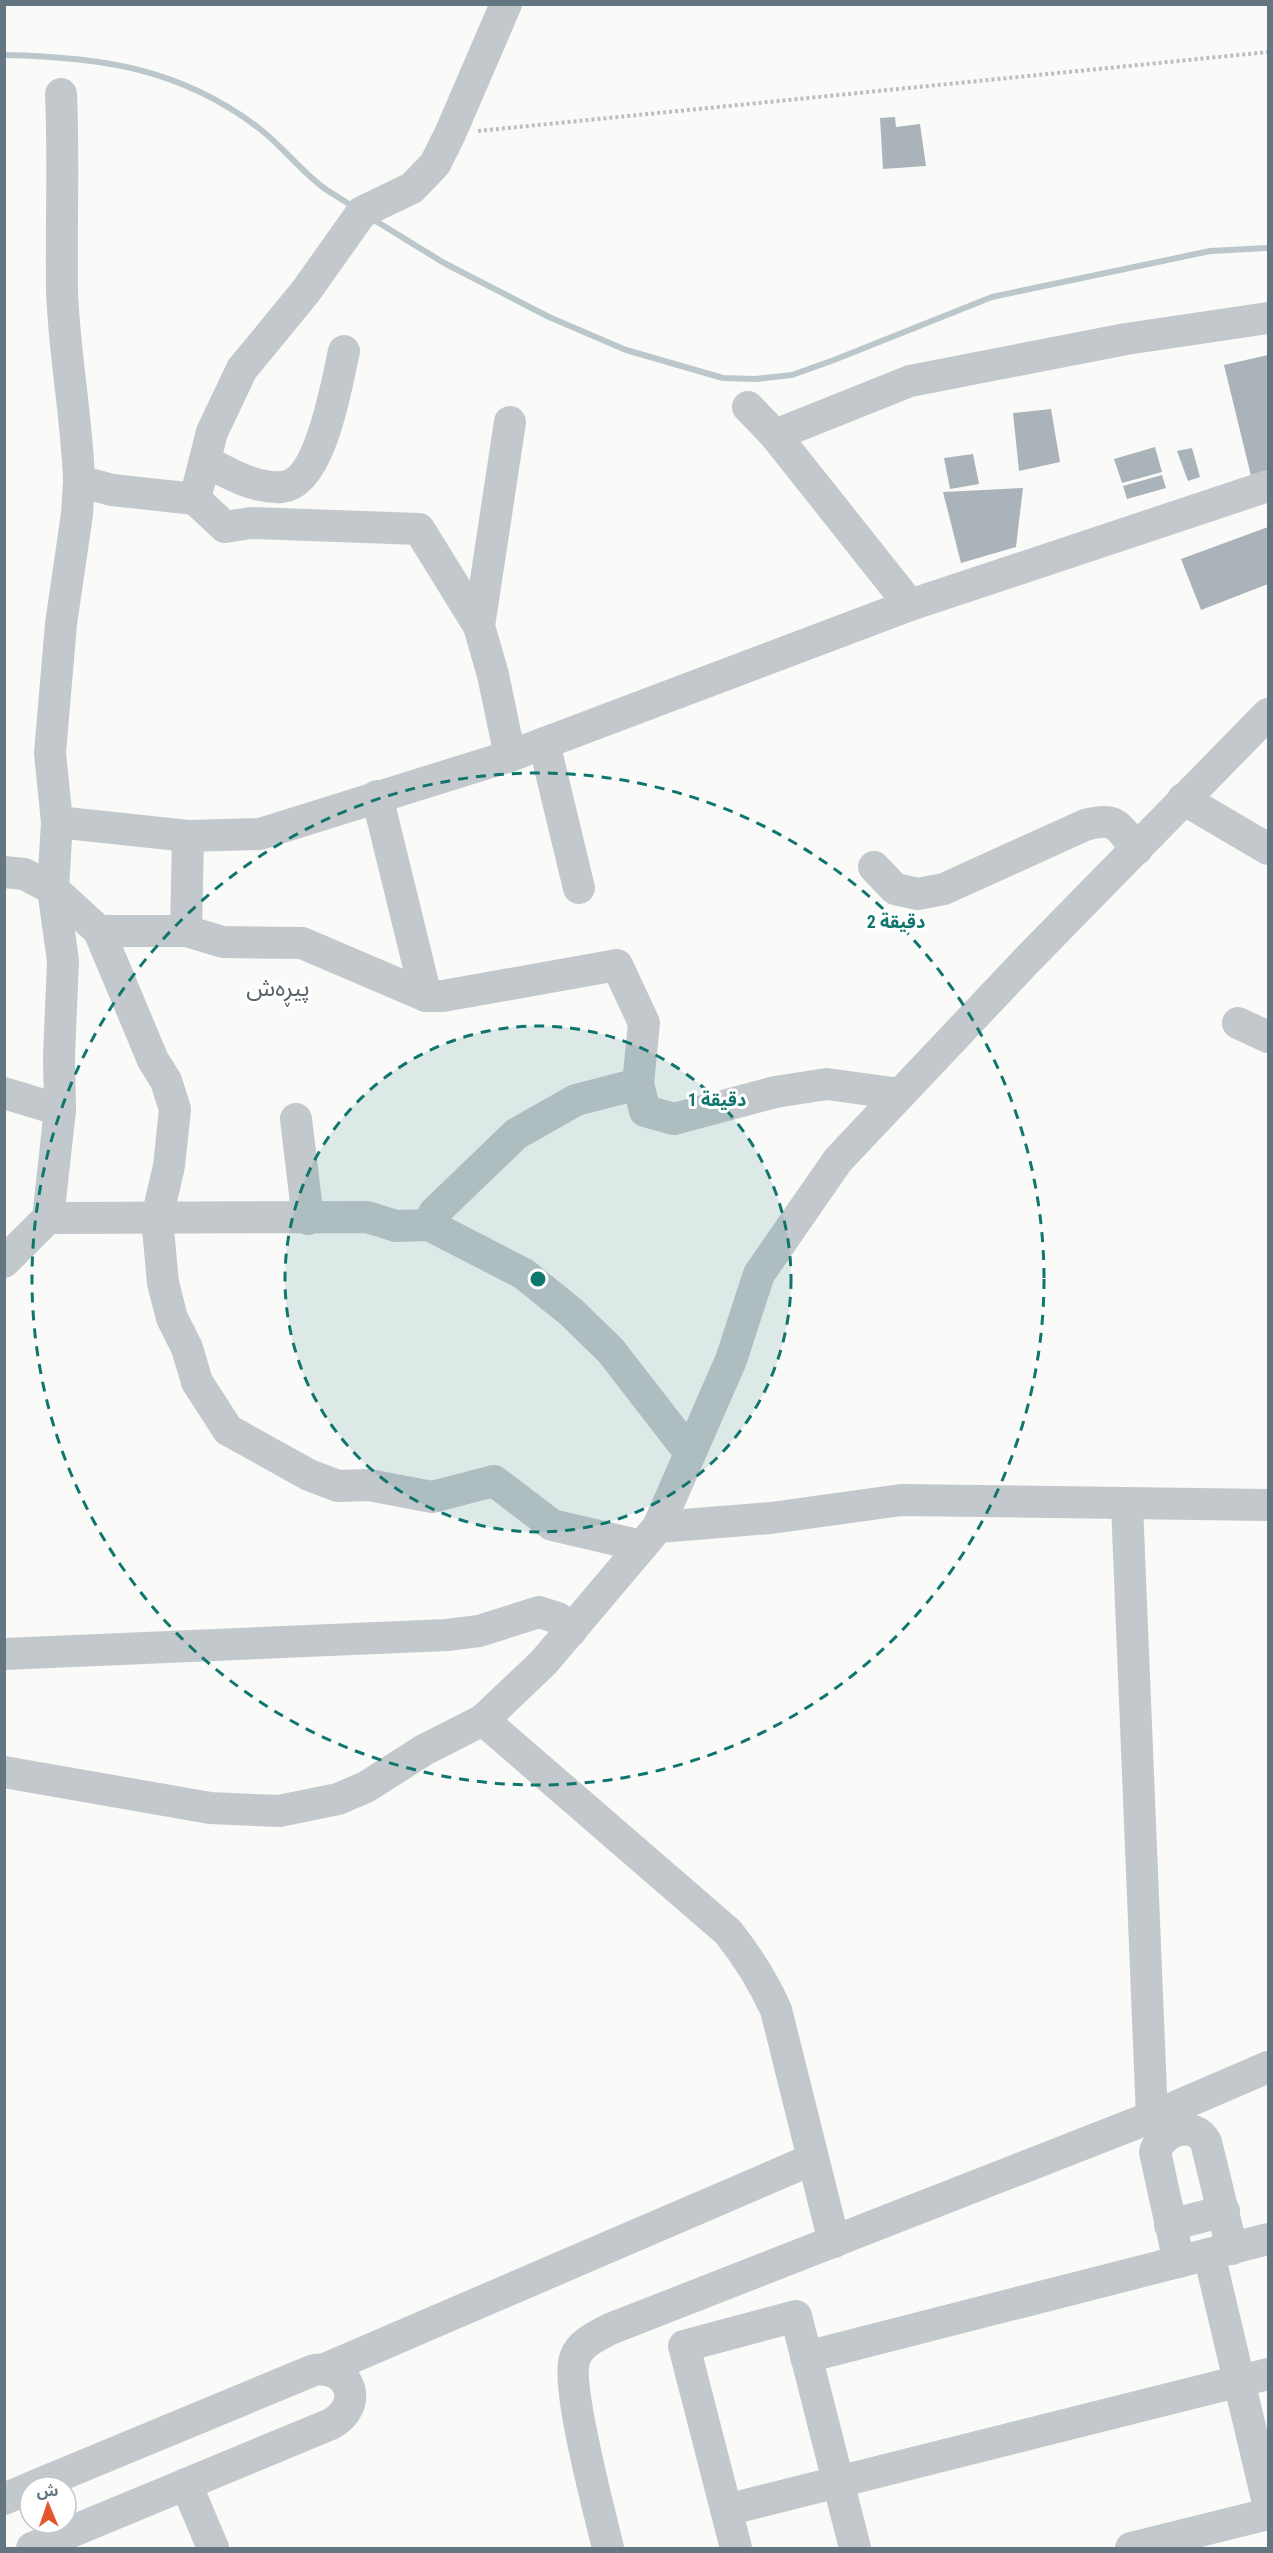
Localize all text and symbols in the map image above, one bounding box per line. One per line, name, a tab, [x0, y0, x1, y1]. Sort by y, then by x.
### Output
text: 2 دقيقة	[867, 911, 925, 932]
district label: پیڕەش	[246, 974, 310, 1008]
text: 1 دقيقة	[688, 1089, 746, 1110]
centre of rings	[528, 1269, 548, 1289]
north arrow	[18, 2475, 78, 2535]
text: ش	[36, 2481, 59, 2500]

